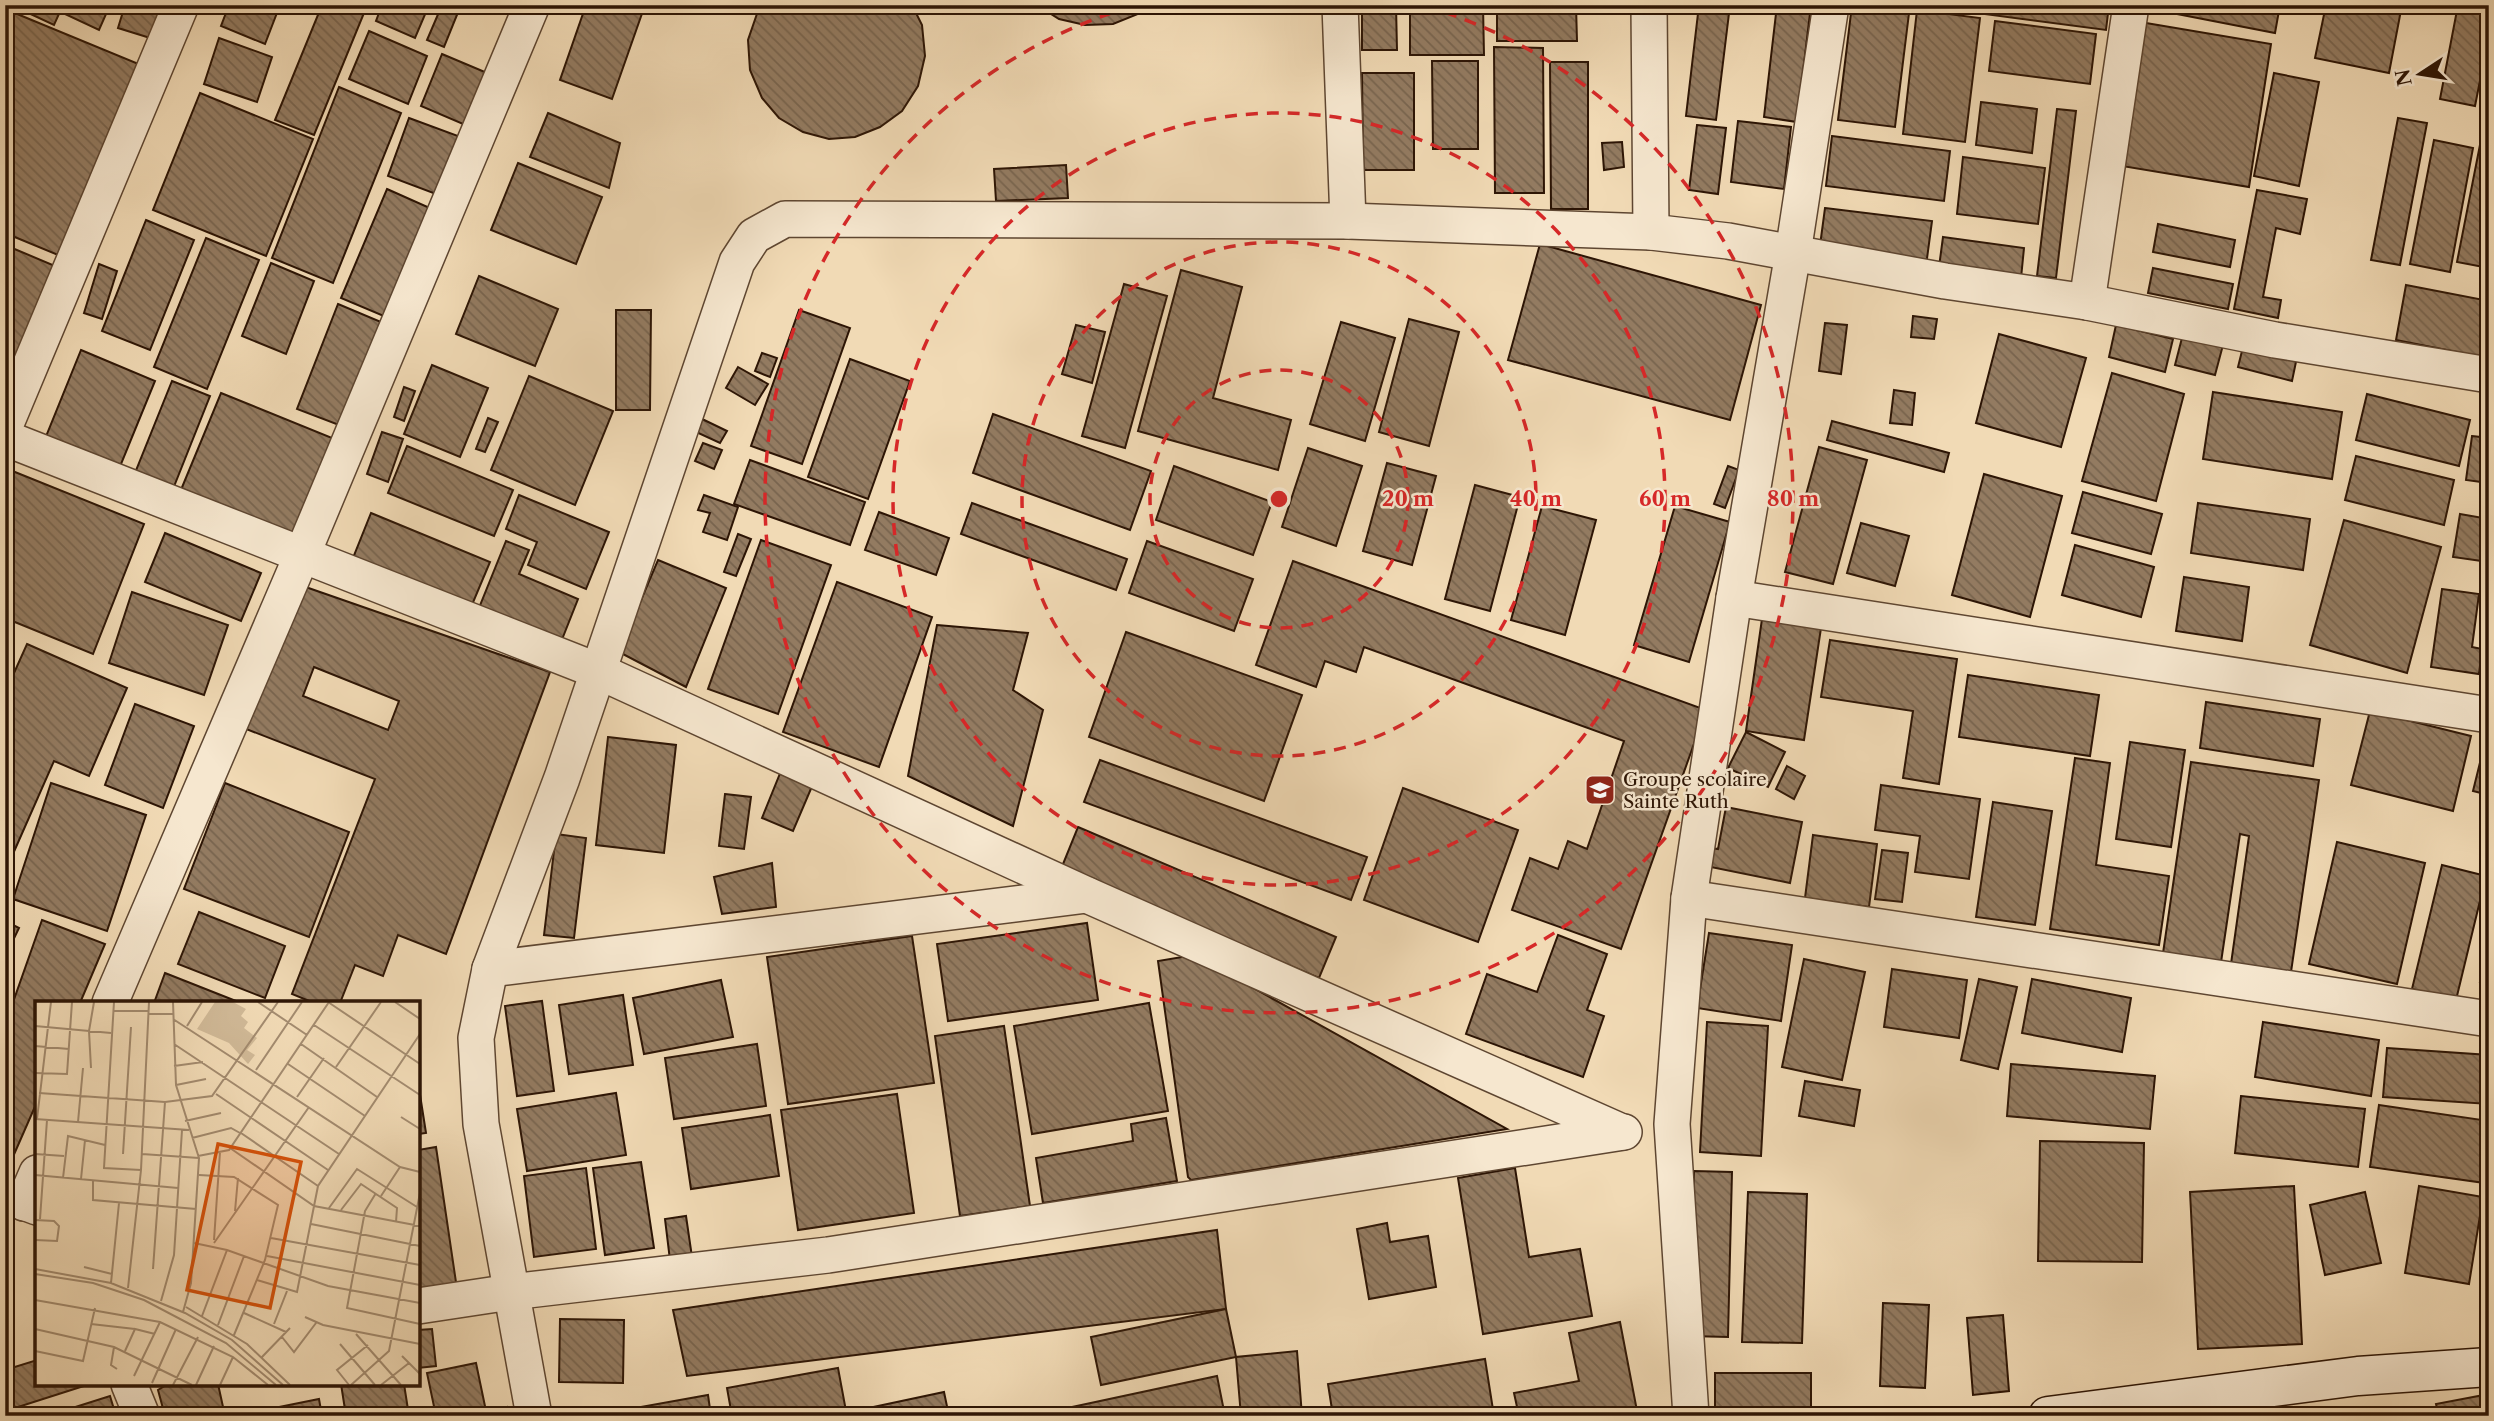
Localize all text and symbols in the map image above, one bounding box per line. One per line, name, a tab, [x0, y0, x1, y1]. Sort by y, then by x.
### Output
north arrow	[2386, 38, 2456, 108]
text: N	[2391, 67, 2417, 88]
text: 20 m	[1382, 486, 1434, 511]
text: 40 m	[1510, 486, 1562, 511]
text: 60 m	[1639, 486, 1691, 511]
text: 80 m	[1767, 486, 1819, 511]
centre of rings	[1267, 487, 1291, 511]
place label: Groupe scolaire Sainte Ruth	[1623, 768, 1767, 813]
school or university icon: Groupe scolaire Sainte Ruth	[1583, 773, 1617, 807]
inset map	[35, 1001, 420, 1386]

